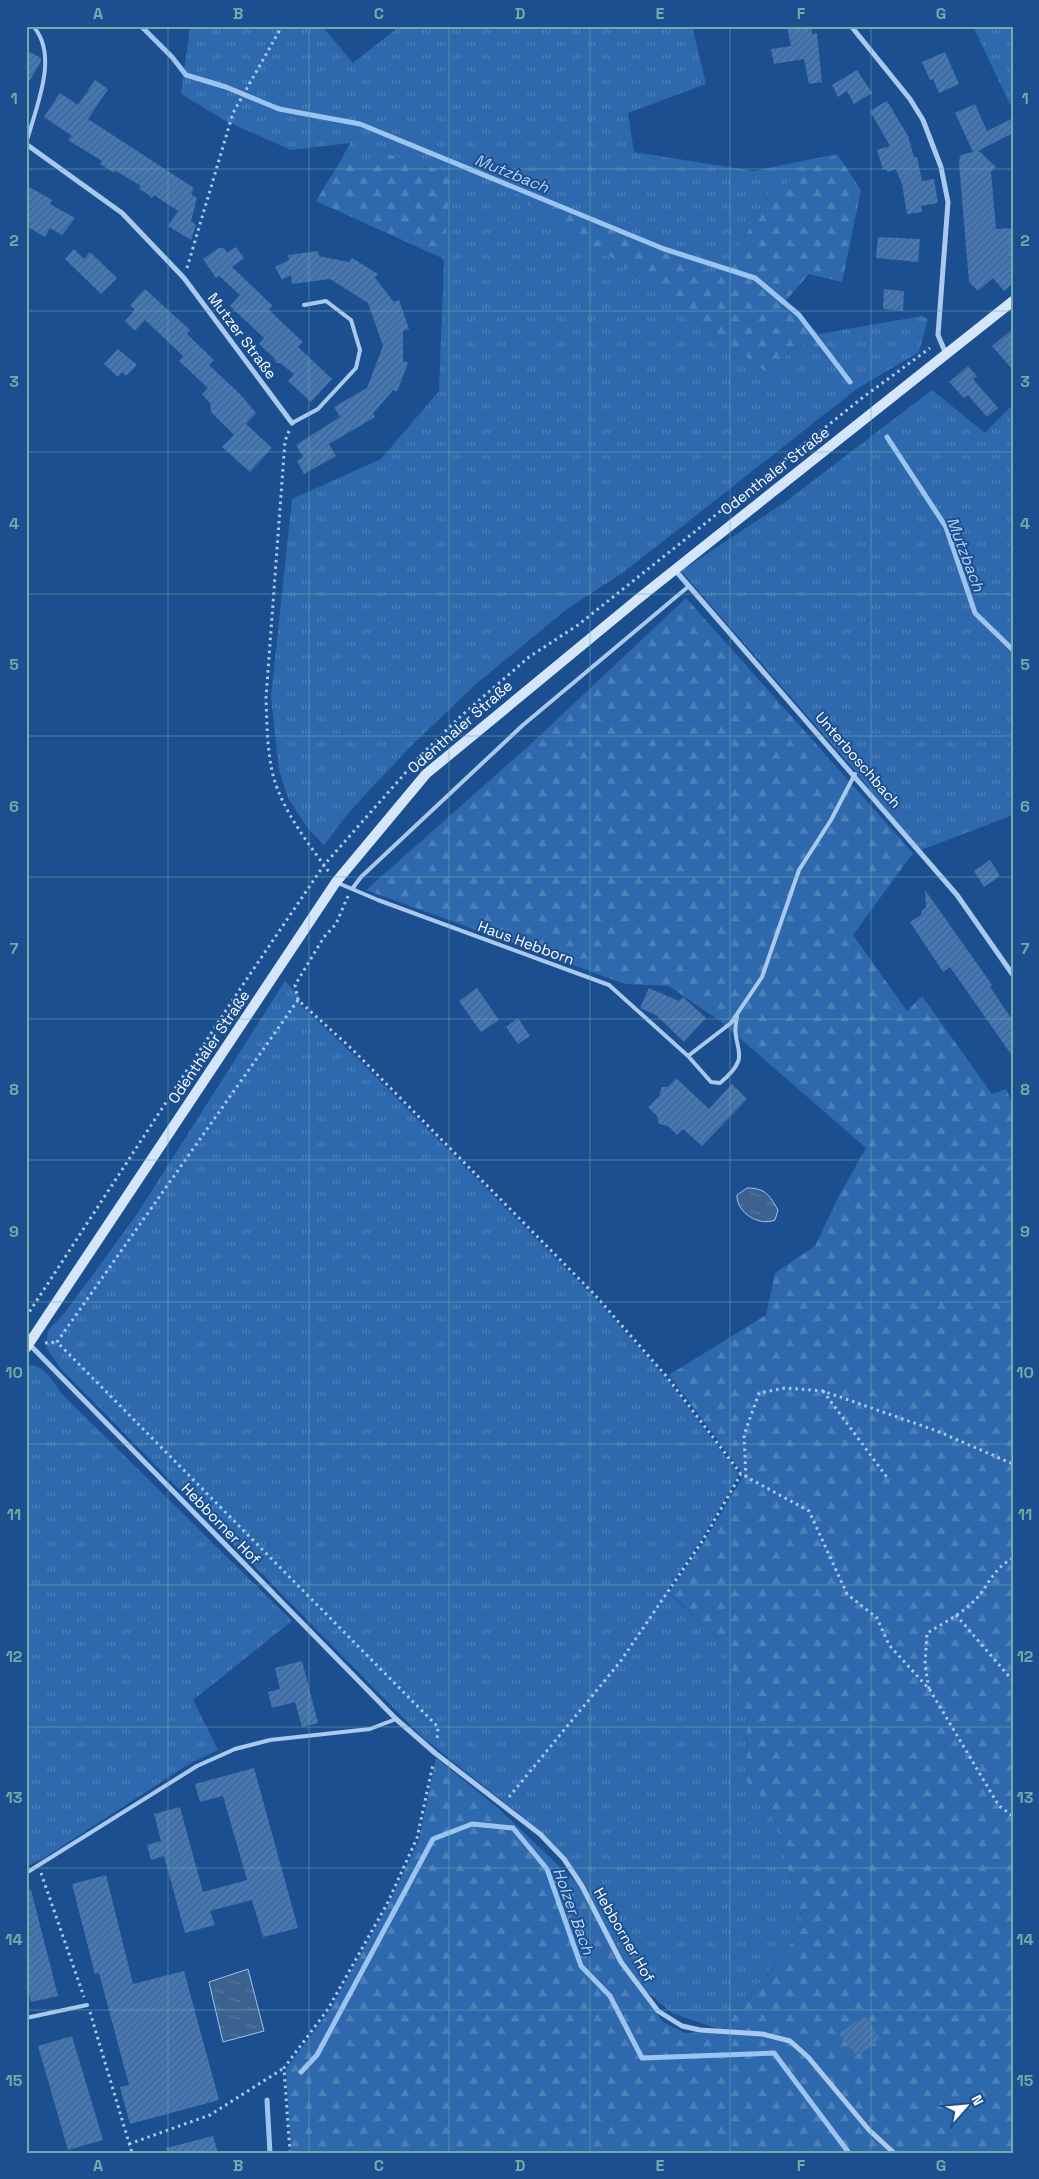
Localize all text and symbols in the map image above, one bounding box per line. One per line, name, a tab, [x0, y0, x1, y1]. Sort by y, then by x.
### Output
text: A	[93, 3, 103, 24]
text: B	[233, 3, 243, 24]
text: C	[374, 3, 384, 24]
text: D	[515, 3, 525, 24]
text: E	[656, 3, 665, 24]
text: F	[797, 3, 806, 24]
text: G	[936, 3, 946, 24]
text: 1	[10, 88, 18, 109]
text: 1	[1021, 88, 1029, 109]
water label: Mutzbach	[472, 149, 553, 198]
text: 2	[9, 230, 19, 251]
text: 2	[1020, 230, 1030, 251]
street label: Mutzer Straße	[204, 289, 281, 383]
text: 3	[9, 371, 19, 392]
text: 3	[1020, 371, 1030, 392]
street label: Odenthaler Straße	[717, 422, 833, 519]
text: 4	[9, 513, 19, 534]
text: 4	[1020, 513, 1030, 534]
water label: Mutzbach	[942, 514, 990, 595]
text: 5	[9, 654, 19, 675]
text: 5	[1020, 654, 1030, 675]
street label: Odenthaler Straße	[403, 676, 516, 777]
street label: Unterboschbach	[811, 708, 905, 812]
text: 6	[9, 796, 19, 817]
text: 6	[1020, 796, 1030, 817]
street label: Haus Hebborn	[475, 916, 577, 969]
text: 7	[10, 938, 19, 959]
text: 7	[1021, 938, 1030, 959]
street label: Odenthaler Straße	[164, 986, 254, 1107]
text: 8	[9, 1079, 19, 1100]
text: 8	[1020, 1079, 1030, 1100]
text: 9	[9, 1221, 19, 1242]
text: 9	[1020, 1221, 1030, 1242]
text: 10	[5, 1362, 23, 1383]
text: 10	[1016, 1362, 1034, 1383]
street label: Hebborner Hof	[178, 1479, 265, 1569]
text: 11	[7, 1504, 21, 1525]
text: 11	[1018, 1504, 1032, 1525]
text: 12	[6, 1646, 22, 1667]
text: 12	[1017, 1646, 1033, 1667]
text: 13	[6, 1787, 23, 1808]
text: 13	[1017, 1787, 1034, 1808]
water label: Holzer Bach	[548, 1865, 599, 1959]
street label: Hebborner Hof	[590, 1884, 659, 1986]
text: 14	[5, 1929, 23, 1950]
text: 14	[1016, 1929, 1034, 1950]
text: 15	[6, 2070, 23, 2091]
text: 15	[1017, 2070, 1034, 2091]
north arrow	[942, 2082, 992, 2132]
text: N	[967, 2092, 988, 2108]
text: A	[93, 2155, 103, 2176]
text: B	[233, 2155, 243, 2176]
text: C	[374, 2155, 384, 2176]
text: D	[515, 2155, 525, 2176]
text: E	[656, 2155, 665, 2176]
text: F	[797, 2155, 806, 2176]
text: G	[936, 2155, 946, 2176]

